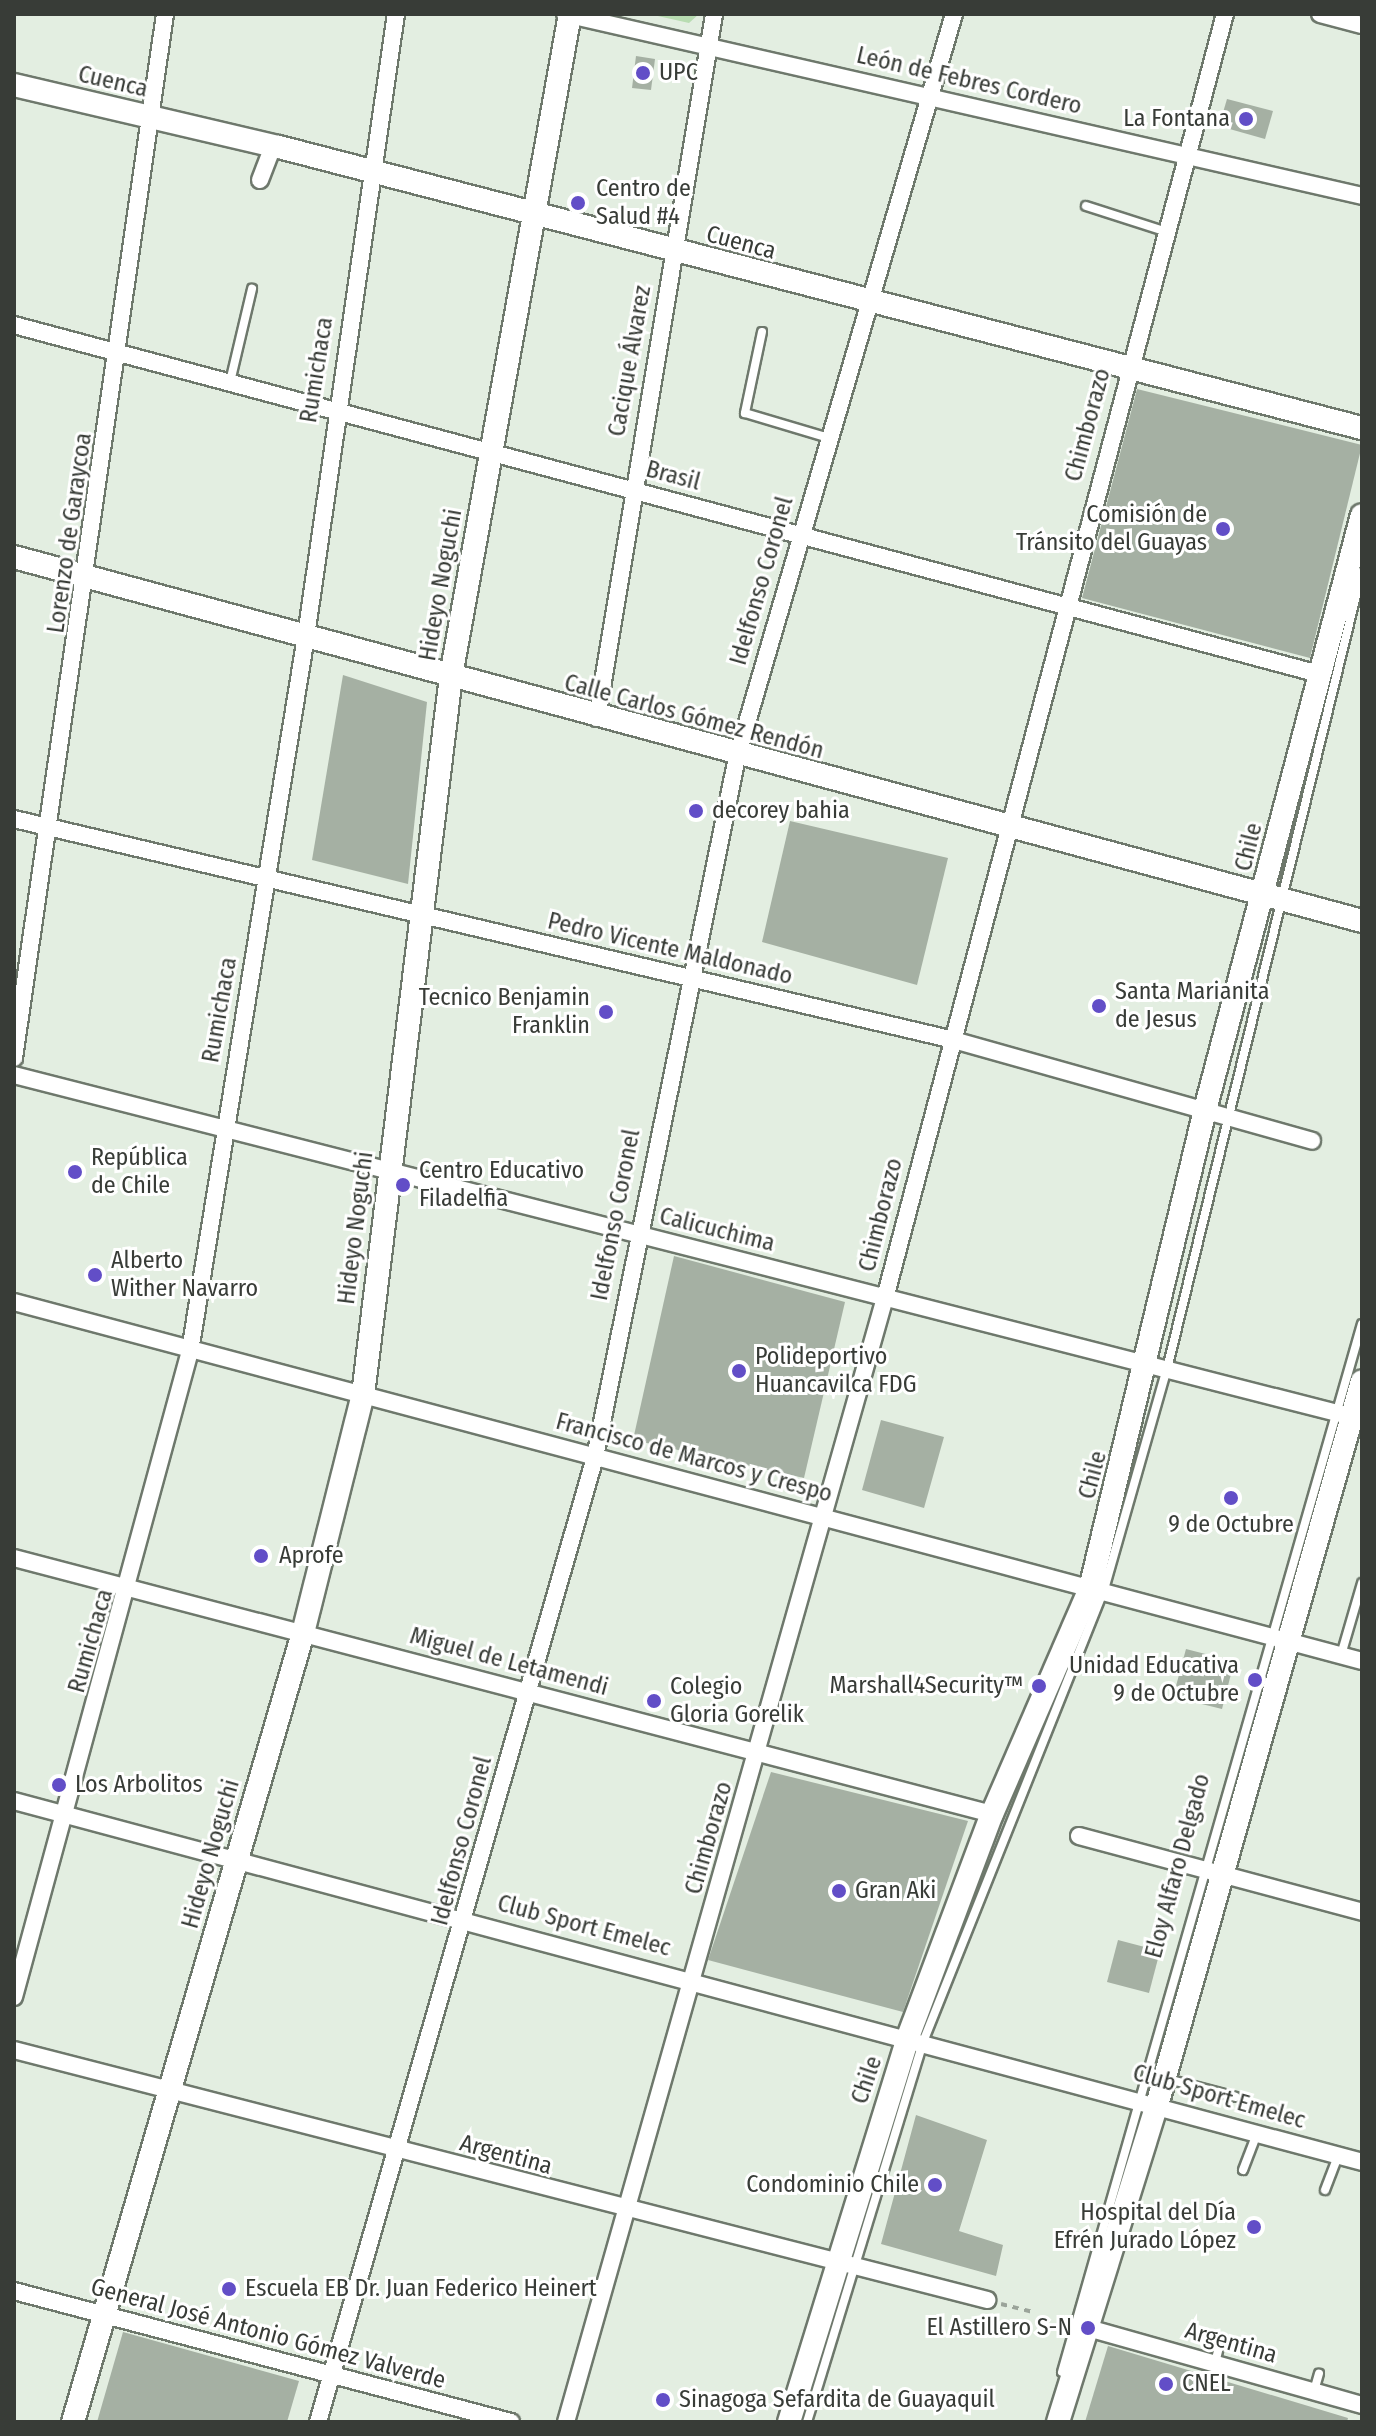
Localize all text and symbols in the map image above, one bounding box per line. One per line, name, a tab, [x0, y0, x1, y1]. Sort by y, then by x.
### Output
street label: León de Febres Cordero	[854, 41, 1084, 121]
place label: UPC	[659, 59, 698, 87]
street label: Cuenca	[75, 60, 151, 104]
marker: UPC	[634, 64, 652, 82]
place label: La Fontana	[1123, 105, 1230, 133]
marker: La Fontana	[1237, 110, 1255, 128]
place label: Centro de Salud #4	[596, 175, 691, 231]
marker: Centro de Salud #4	[567, 192, 589, 214]
street label: Cuenca	[703, 220, 779, 266]
street label: Cacique Álvarez	[603, 283, 657, 439]
street label: Rumichaca	[294, 315, 340, 425]
street label: Chimborazo	[1059, 365, 1117, 485]
street label: Lorenzo de Garaycoa	[42, 431, 98, 635]
street label: Brasil	[643, 455, 703, 497]
street label: Idelfonso Coronel	[724, 494, 800, 668]
place label: Comisión de Tránsito del Guayas	[1016, 501, 1207, 557]
street label: Hideyo Noguchi	[413, 507, 469, 663]
marker: Comisión de Tránsito del Guayas	[1214, 520, 1232, 538]
street label: Calle Carlos Gómez Rendón	[561, 668, 827, 766]
place label: decorey bahia	[712, 797, 850, 825]
marker: decorey bahia	[687, 802, 705, 820]
street label: Chile	[1229, 820, 1269, 874]
street label: Pedro Vicente Maldonado	[545, 907, 795, 991]
street label: Rumichaca	[197, 955, 243, 1065]
place label: Santa Marianita de Jesus	[1115, 978, 1270, 1034]
place label: Tecnico Benjamin Franklin	[419, 984, 590, 1040]
marker: Santa Marianita de Jesus	[1090, 997, 1108, 1015]
marker: Tecnico Benjamin Franklin	[597, 1003, 615, 1021]
street label: Idelfonso Coronel	[585, 1127, 647, 1303]
place label: República de Chile	[91, 1144, 188, 1200]
street label: Hideyo Noguchi	[332, 1150, 380, 1306]
street label: Chimborazo	[853, 1155, 909, 1275]
place label: Centro Educativo Filadelfia	[419, 1157, 584, 1213]
marker: República de Chile	[66, 1163, 84, 1181]
marker: Centro Educativo Filadelfia	[394, 1176, 412, 1194]
street label: Calicuchima	[656, 1202, 778, 1258]
place label: Alberto Wither Navarro	[111, 1247, 258, 1303]
marker: Alberto Wither Navarro	[86, 1266, 104, 1284]
place label: Polideportivo Huancavilca FDG	[755, 1343, 917, 1399]
marker: Polideportivo Huancavilca FDG	[730, 1362, 748, 1380]
street label: Francisco de Marcos y Crespo	[553, 1407, 835, 1509]
street label: Chile	[1073, 1448, 1113, 1502]
marker: 9 de Octubre	[1222, 1489, 1240, 1507]
place label: 9 de Octubre	[1168, 1511, 1294, 1539]
place label: Aprofe	[279, 1542, 344, 1570]
marker: Aprofe	[250, 1545, 272, 1567]
street label: Rumichaca	[62, 1586, 120, 1696]
street label: Miguel de Letamendi	[407, 1622, 611, 1702]
place label: Unidad Educativa 9 de Octubre	[1069, 1652, 1239, 1708]
marker: Unidad Educativa 9 de Octubre	[1246, 1671, 1264, 1689]
place label: Marshall4Security™	[830, 1672, 1023, 1700]
place label: Colegio Gloria Gorelik	[670, 1673, 804, 1729]
marker: Marshall4Security™	[1030, 1677, 1048, 1695]
marker: Colegio Gloria Gorelik	[645, 1692, 663, 1710]
street label: Idelfonso Coronel	[426, 1753, 498, 1929]
place label: Los Arbolitos	[75, 1771, 203, 1799]
street label: Eloy Alfaro Delgado	[1140, 1771, 1216, 1961]
marker: Los Arbolitos	[50, 1776, 68, 1794]
street label: Hideyo Noguchi	[176, 1776, 246, 1932]
street label: Chimborazo	[679, 1778, 739, 1898]
place label: Gran Aki	[855, 1877, 936, 1905]
marker: Gran Aki	[830, 1882, 848, 1900]
street label: Club Sport Emelec	[494, 1889, 674, 1963]
street label: Chile	[845, 2052, 889, 2108]
street label: Club Sport Emelec	[1129, 2059, 1309, 2135]
street label: Argentina	[457, 2129, 555, 2181]
place label: Condominio Chile	[746, 2171, 919, 2199]
marker: Condominio Chile	[926, 2176, 944, 2194]
place label: Hospital del Día Efrén Jurado López	[1054, 2199, 1236, 2255]
marker: Hospital del Día Efrén Jurado López	[1243, 2216, 1265, 2238]
street label: General José Antonio Gómez Valverde	[88, 2273, 448, 2395]
place label: Escuela EB Dr. Juan Federico Heinert	[245, 2275, 597, 2303]
marker: Escuela EB Dr. Juan Federico Heinert	[220, 2280, 238, 2298]
place label: El Astillero S-N	[926, 2314, 1072, 2342]
street label: Argentina	[1182, 2316, 1280, 2370]
marker: El Astillero S-N	[1079, 2319, 1097, 2337]
place label: CNEL	[1182, 2370, 1231, 2398]
marker: CNEL	[1157, 2375, 1175, 2393]
place label: Sinagoga Sefardita de Guayaquil	[679, 2386, 995, 2414]
marker: Sinagoga Sefardita de Guayaquil	[654, 2391, 672, 2409]

